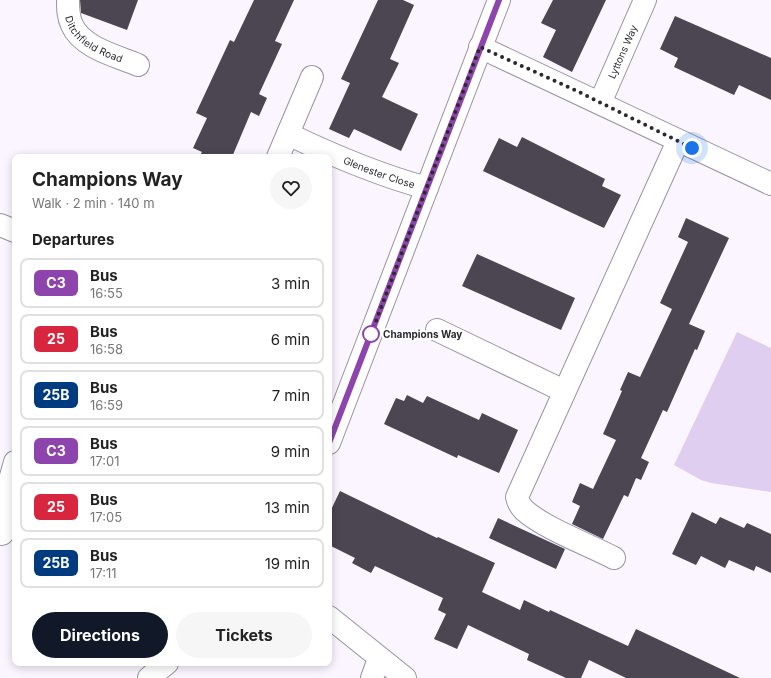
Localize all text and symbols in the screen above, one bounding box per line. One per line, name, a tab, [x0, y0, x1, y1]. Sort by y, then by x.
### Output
street label: Ditchfield Road	[63, 14, 125, 65]
street label: Lyttons Way	[605, 23, 640, 80]
your location	[682, 138, 702, 158]
street label: Glenester Close	[342, 154, 416, 190]
button: heart	[270, 167, 312, 209]
text: Champions Way	[32, 168, 183, 191]
text: Walk · 2 min · 140 m	[32, 195, 155, 211]
text: Departures	[32, 230, 114, 249]
text: Bus	[90, 266, 118, 285]
text: C3	[46, 274, 66, 291]
text: 3 min	[271, 274, 310, 293]
text: 16:55	[90, 285, 123, 301]
text: Bus	[90, 322, 118, 341]
marker: Champions Way	[362, 325, 380, 343]
place label: Champions Way	[383, 328, 462, 341]
text: 25	[47, 330, 65, 347]
text: 6 min	[271, 330, 310, 349]
text: 16:58	[90, 341, 123, 357]
text: Bus	[90, 378, 118, 397]
text: 25B	[42, 386, 70, 403]
text: 7 min	[272, 386, 310, 405]
text: 16:59	[90, 397, 123, 413]
text: Bus	[90, 434, 118, 453]
text: C3	[46, 442, 66, 459]
text: 9 min	[271, 442, 310, 461]
text: 17:01	[90, 453, 119, 469]
text: Bus	[90, 490, 118, 509]
text: 25	[47, 498, 65, 515]
text: 13 min	[265, 498, 310, 517]
text: 17:05	[90, 509, 122, 525]
text: Bus	[90, 546, 118, 565]
text: 25B	[42, 554, 70, 571]
text: 19 min	[265, 554, 310, 573]
text: 17:11	[90, 565, 117, 581]
button: Directions	[32, 612, 168, 658]
button: Tickets	[176, 612, 312, 658]

